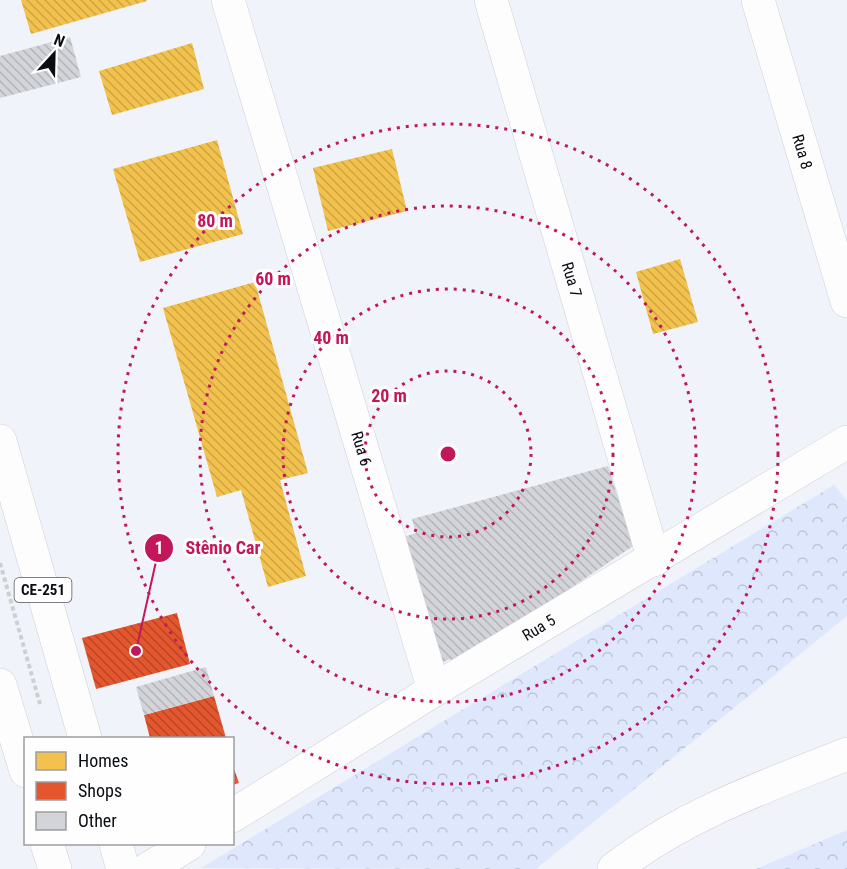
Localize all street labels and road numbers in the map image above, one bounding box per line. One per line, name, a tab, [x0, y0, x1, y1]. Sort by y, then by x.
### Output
street label: Rua 8	[789, 132, 817, 171]
street label: Rua 7	[558, 260, 586, 299]
street label: Rua 6	[348, 429, 376, 468]
road number: CE-251	[15, 578, 72, 602]
street label: Rua 5	[518, 610, 559, 645]

